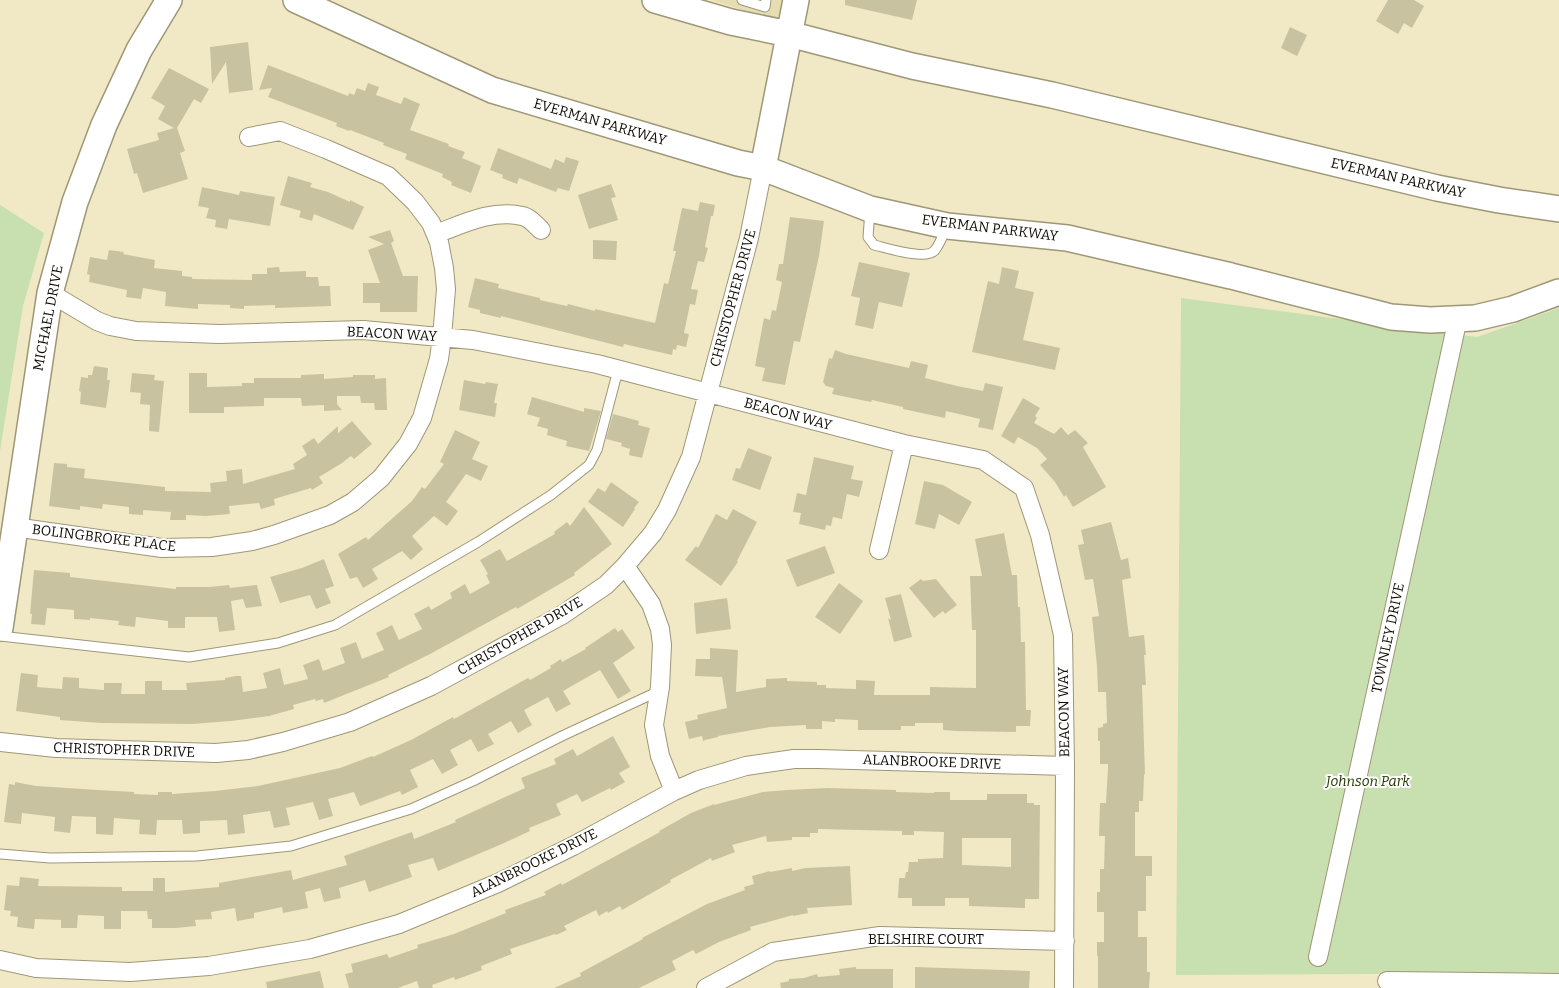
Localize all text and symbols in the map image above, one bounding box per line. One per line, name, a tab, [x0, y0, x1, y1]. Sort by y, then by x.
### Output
street label: EVERMAN PARKWAY	[532, 95, 668, 149]
street label: EVERMAN PARKWAY	[1329, 154, 1467, 202]
street label: EVERMAN PARKWAY	[921, 211, 1059, 245]
street label: CHRISTOPHER DRIVE	[706, 227, 760, 369]
street label: MICHAEL DRIVE	[29, 263, 67, 373]
street label: BEACON WAY	[346, 323, 438, 345]
street label: BEACON WAY	[742, 394, 834, 434]
street label: BOLINGBROKE PLACE	[31, 521, 177, 555]
street label: TOWNLEY DRIVE	[1368, 581, 1408, 695]
street label: CHRISTOPHER DRIVE	[454, 593, 586, 679]
street label: BEACON WAY	[1055, 667, 1073, 757]
street label: CHRISTOPHER DRIVE	[53, 739, 195, 761]
street label: ALANBROOKE DRIVE	[862, 751, 1002, 773]
park label: Johnson Park	[1324, 773, 1410, 790]
street label: ALANBROOKE DRIVE	[468, 825, 600, 901]
street label: BELSHIRE COURT	[868, 931, 984, 948]

